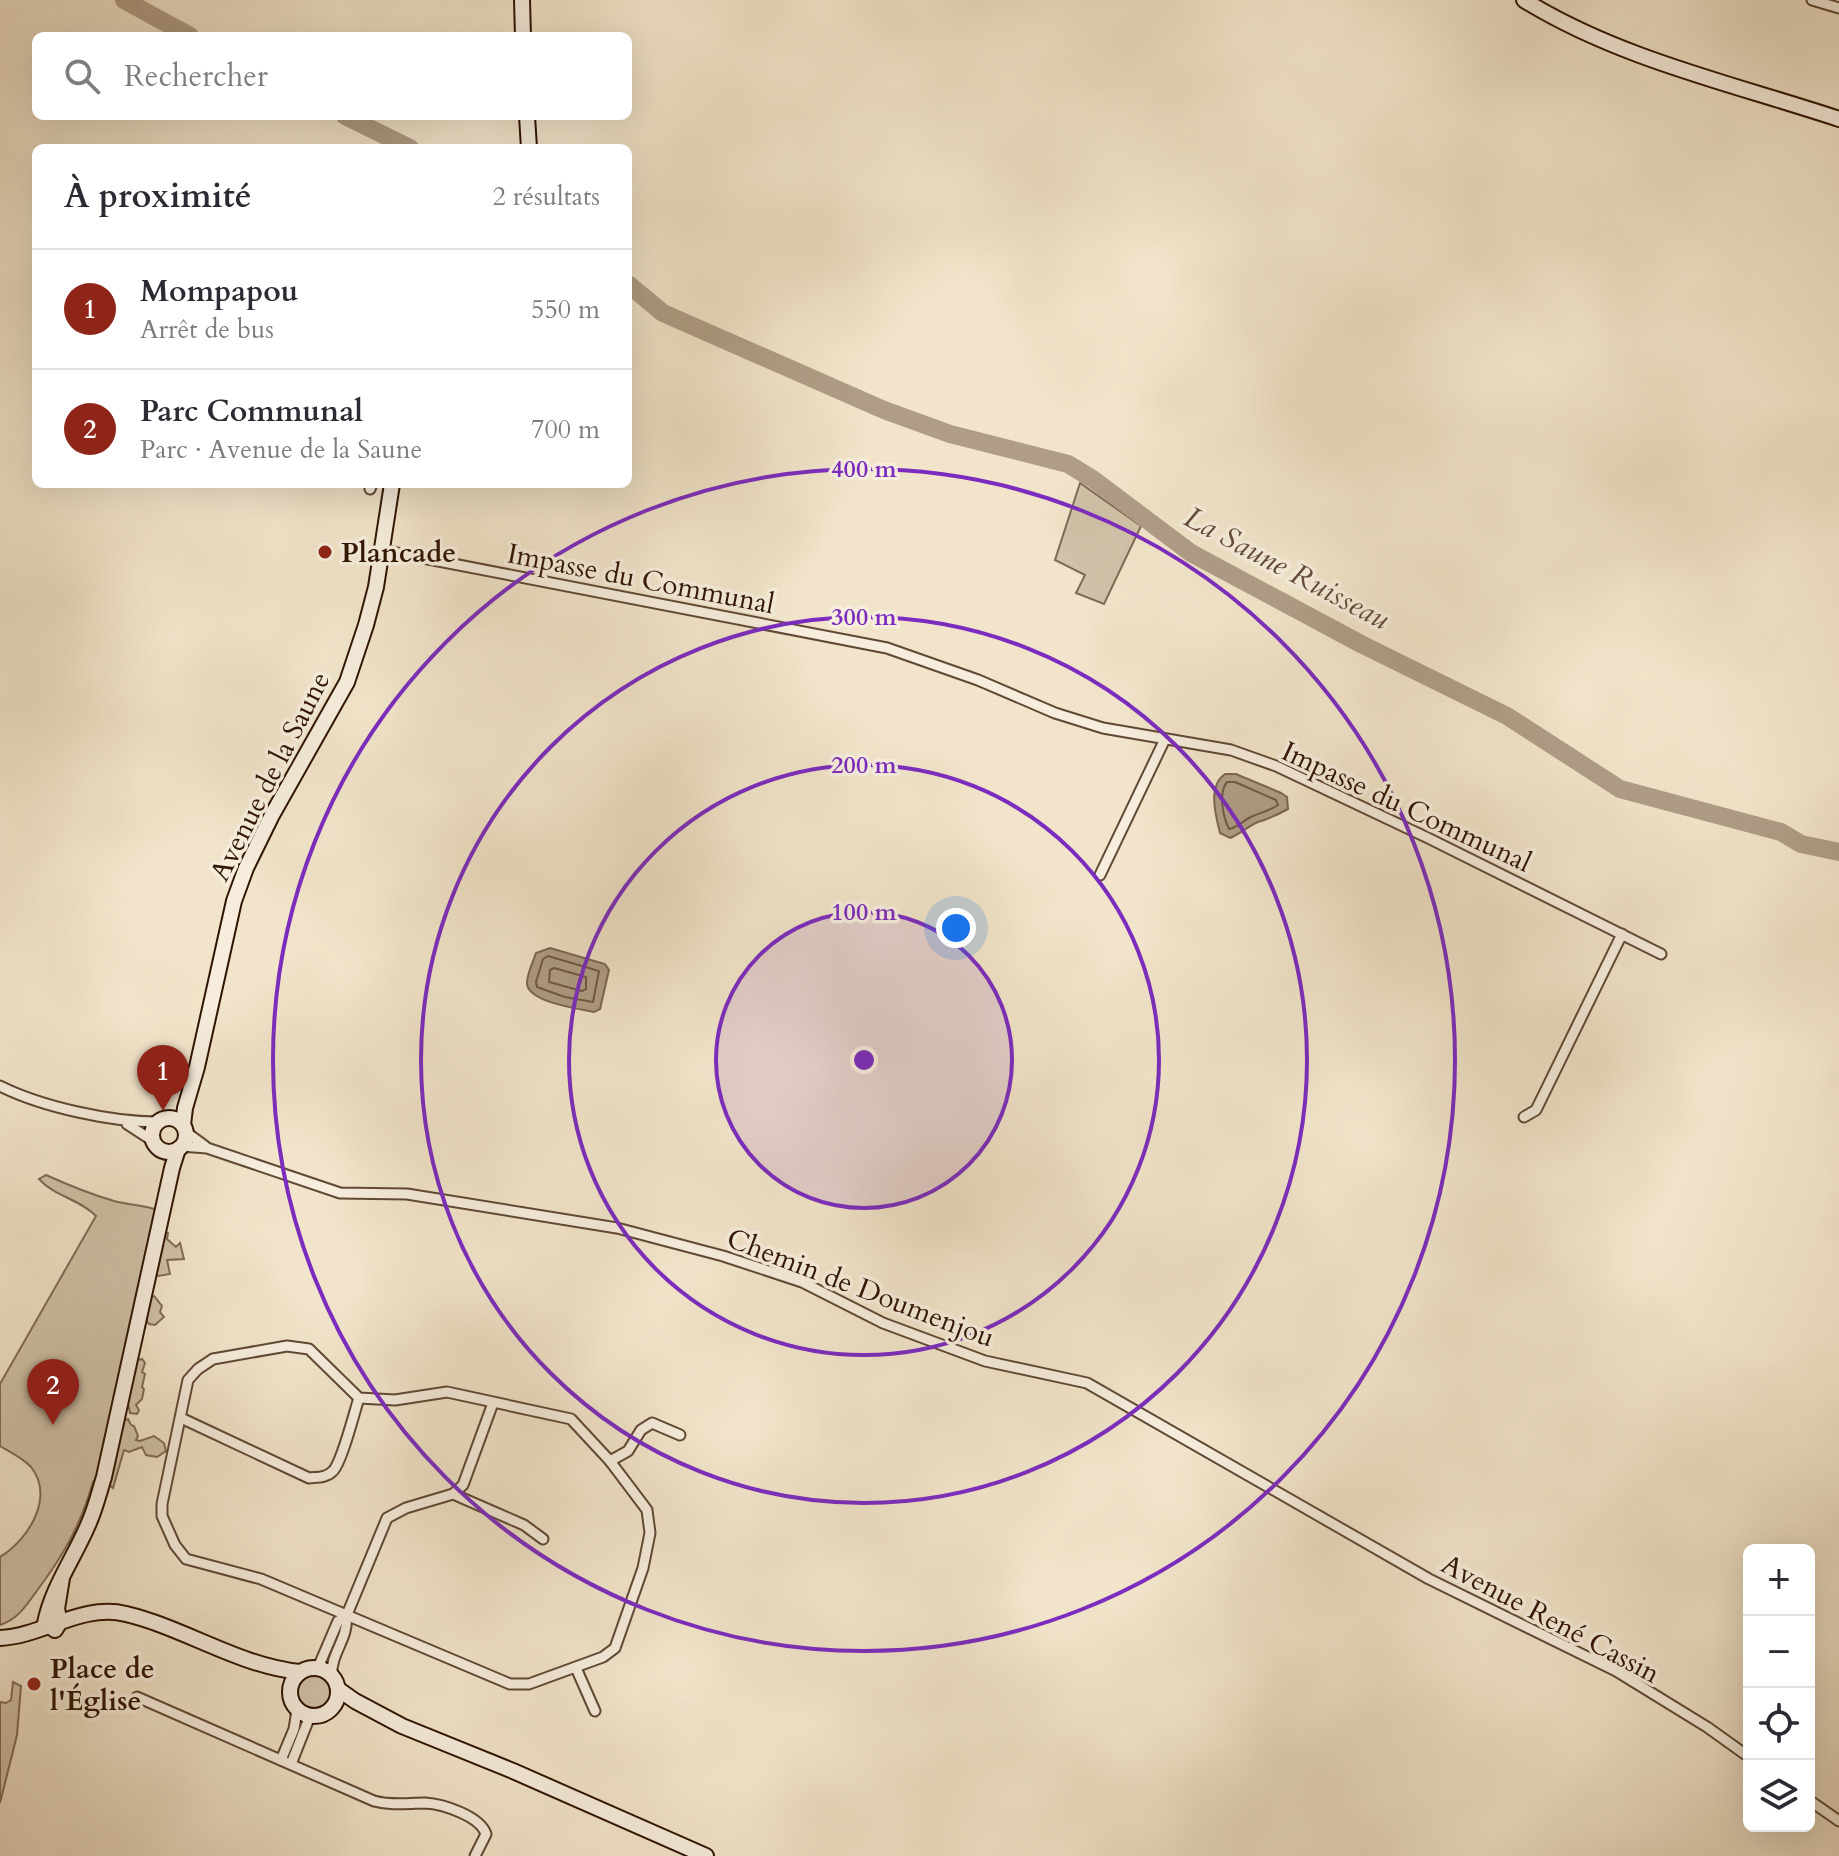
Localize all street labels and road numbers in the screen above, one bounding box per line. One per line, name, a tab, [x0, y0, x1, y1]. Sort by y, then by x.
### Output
street label: Impasse du Communal	[504, 534, 778, 624]
street label: Avenue de la Saune	[201, 665, 339, 888]
street label: Impasse du Communal	[1276, 732, 1538, 881]
street label: Chemin de Doumenjou	[721, 1219, 1000, 1356]
street label: Avenue René Cassin	[1435, 1545, 1667, 1693]

